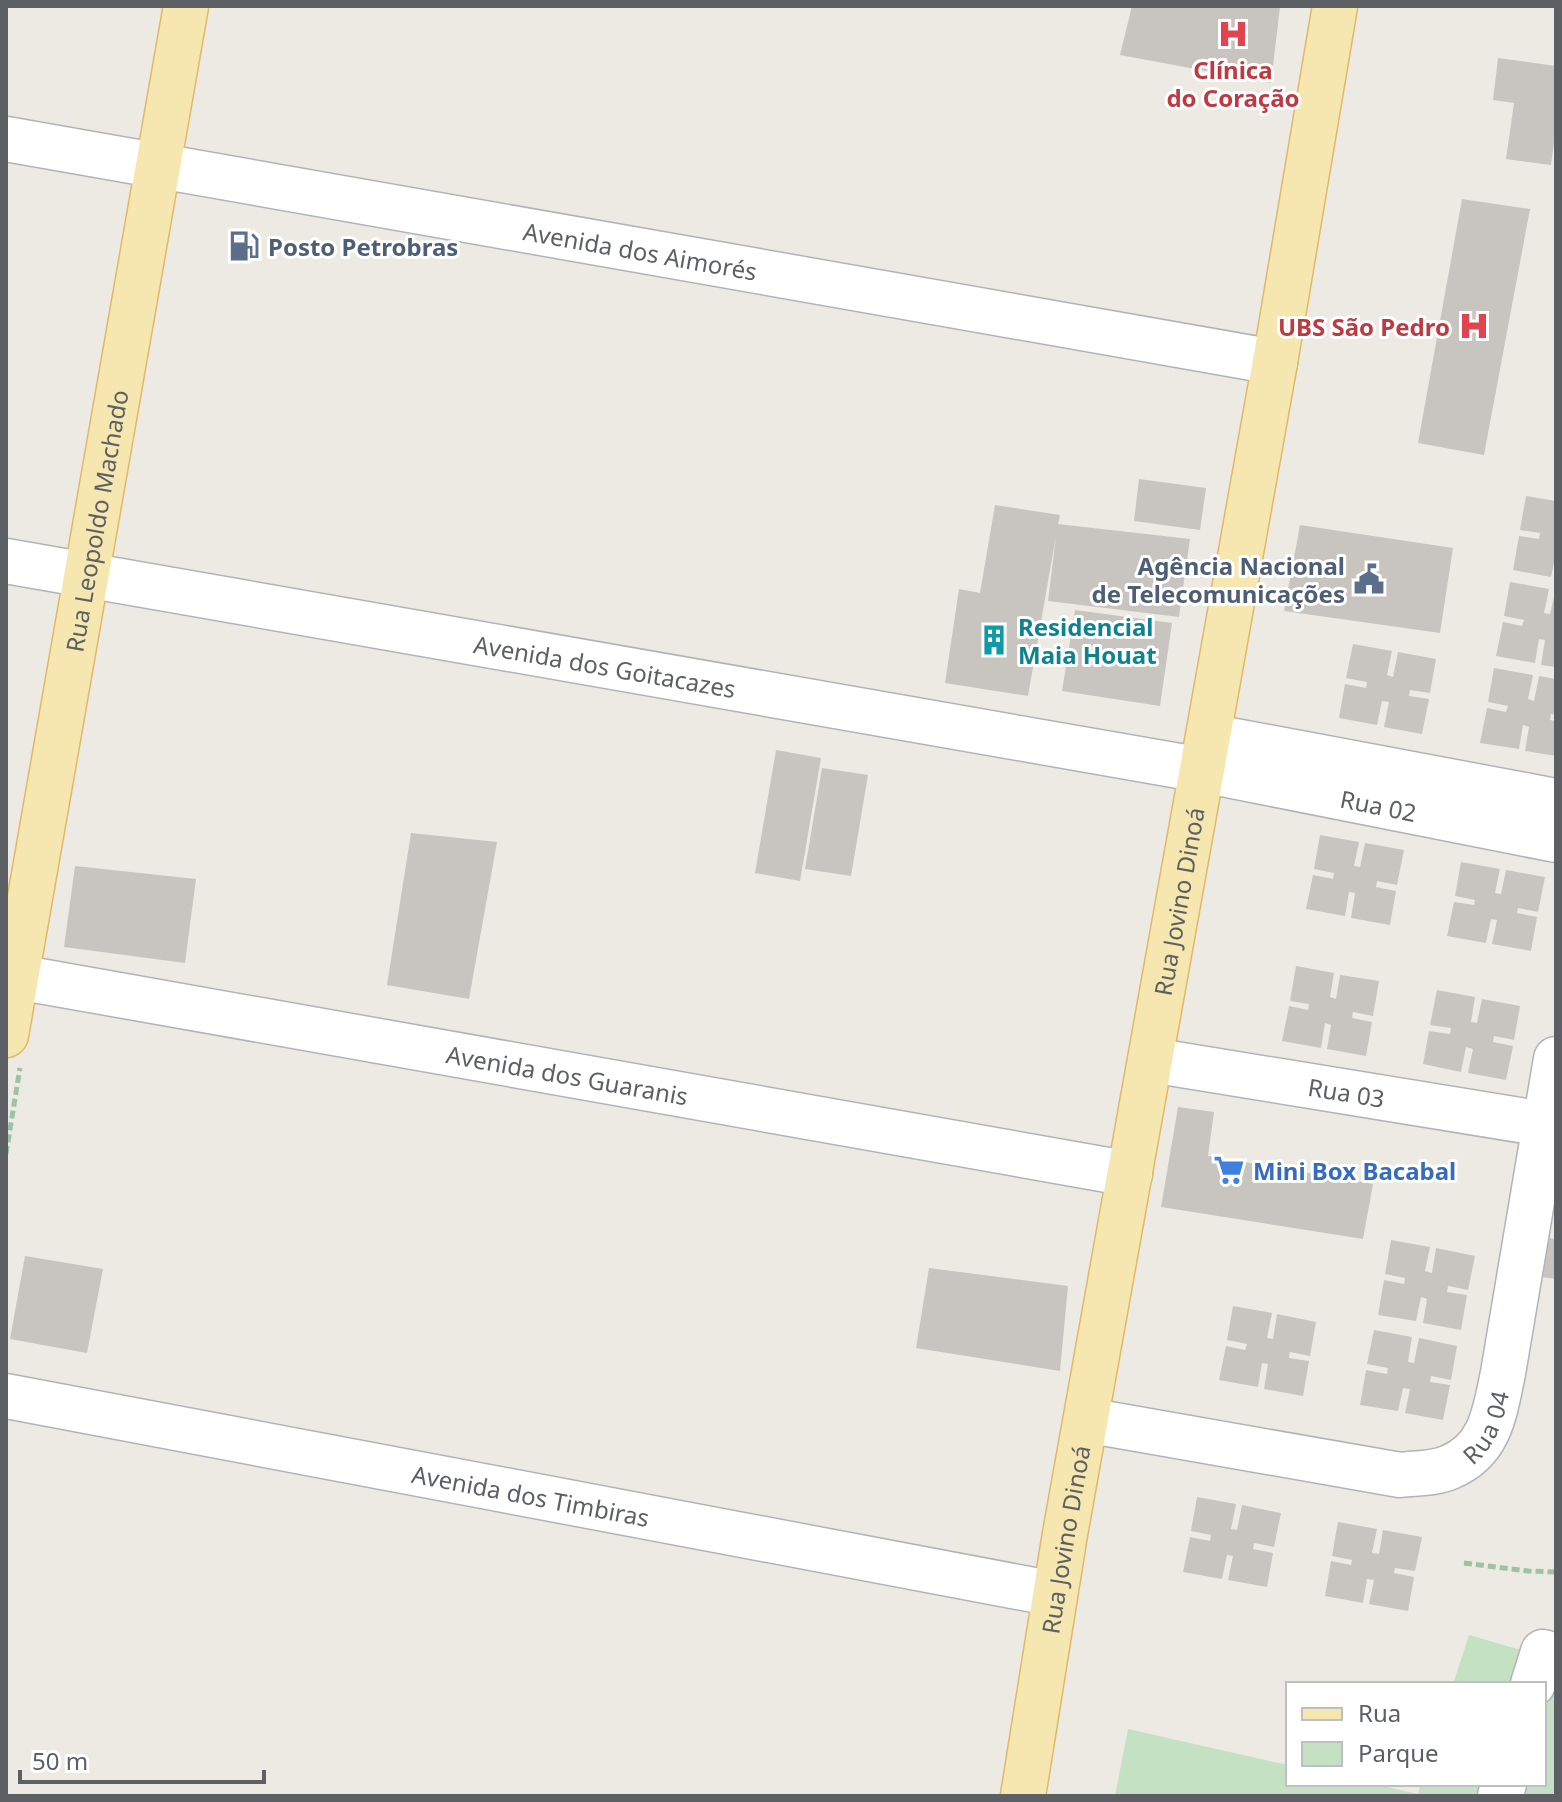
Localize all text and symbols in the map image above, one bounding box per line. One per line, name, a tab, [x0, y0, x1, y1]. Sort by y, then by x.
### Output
hospital icon: Clínica do Coração	[1216, 17, 1250, 51]
place label: Clínica do Coração	[1166, 53, 1300, 114]
street label: Avenida dos Aimorés	[521, 214, 760, 287]
fuel station icon: Posto Petrobras	[227, 229, 261, 263]
place label: Posto Petrobras	[268, 230, 458, 263]
hospital icon: UBS São Pedro	[1457, 309, 1491, 343]
place label: UBS São Pedro	[1278, 310, 1450, 343]
street label: Rua Leopoldo Machado	[57, 387, 135, 654]
place label: Agência Nacional de Telecomunicações	[1092, 549, 1345, 610]
public building icon: Agência Nacional de Telecomunicações	[1352, 562, 1386, 596]
place label: Residencial Maia Houat	[1018, 610, 1157, 671]
building icon: Residencial Maia Houat	[977, 623, 1011, 657]
street label: Avenida dos Goitacazes	[471, 627, 738, 705]
street label: Rua 02	[1338, 781, 1419, 829]
street label: Rua Jovino Dinoá	[1145, 805, 1211, 998]
street label: Avenida dos Guaranis	[444, 1037, 691, 1112]
street label: Rua 03	[1306, 1069, 1387, 1114]
supermarket icon: Mini Box Bacabal	[1212, 1153, 1246, 1187]
place label: Mini Box Bacabal	[1253, 1154, 1456, 1187]
street label: Rua 04	[1455, 1387, 1516, 1471]
street label: Rua Jovino Dinoá	[1033, 1442, 1097, 1636]
street label: Avenida dos Timbiras	[409, 1456, 652, 1534]
legend	[1286, 1682, 1546, 1786]
text: Rua	[1358, 1696, 1401, 1729]
scale bar	[20, 1734, 264, 1784]
text: Parque	[1358, 1736, 1439, 1769]
text: 50 m	[32, 1744, 88, 1777]

